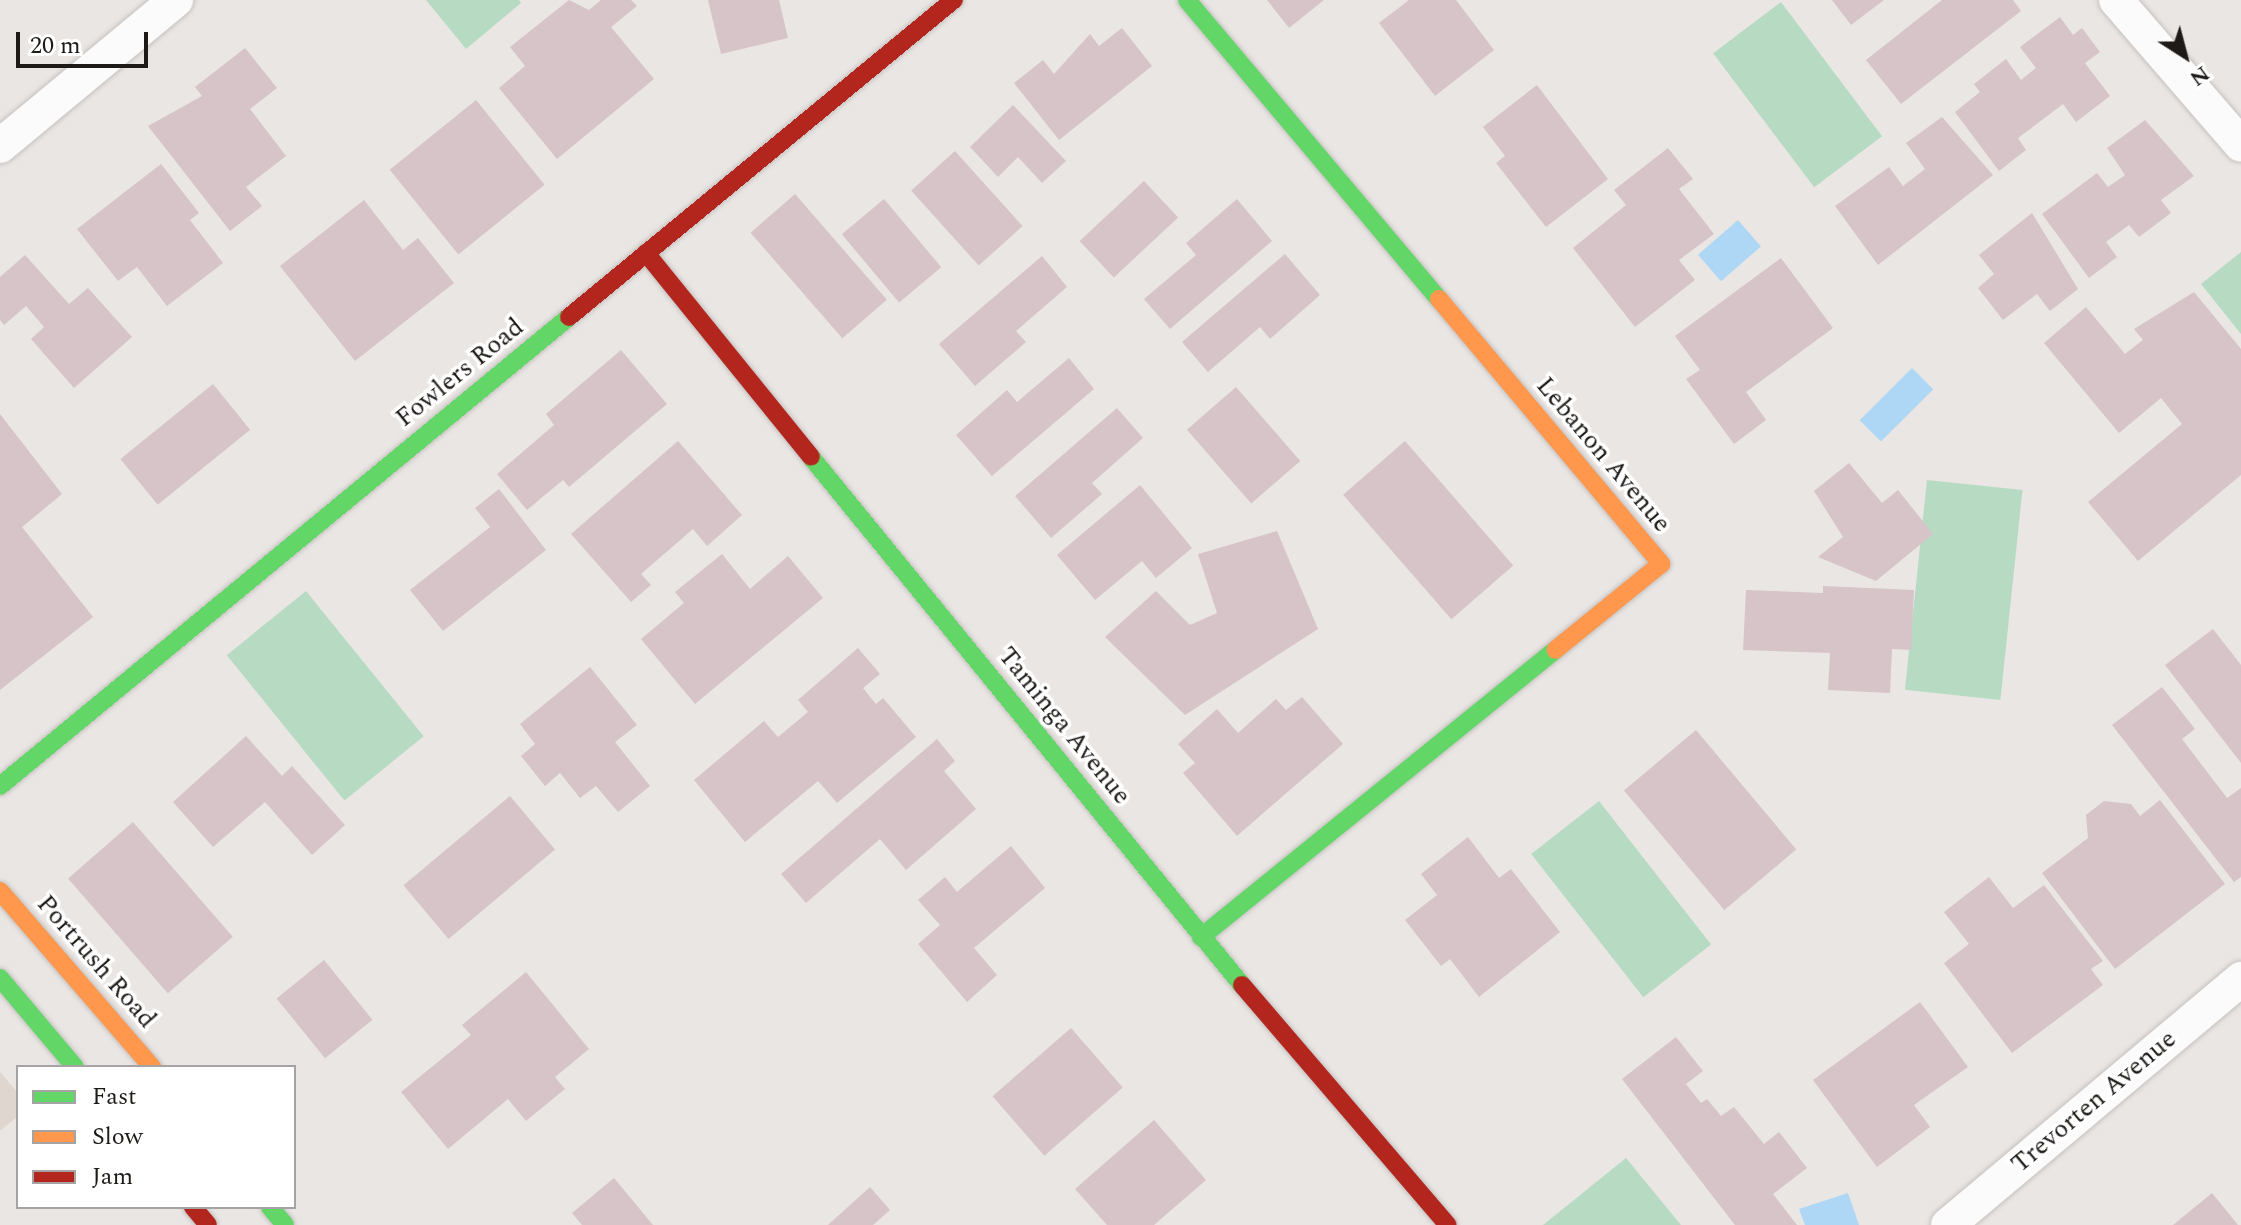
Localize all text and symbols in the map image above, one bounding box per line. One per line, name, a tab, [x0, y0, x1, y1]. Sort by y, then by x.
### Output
scale bar	[20, 16, 152, 66]
north arrow	[2145, 16, 2225, 96]
text: 20 m	[30, 28, 81, 64]
text: N	[2182, 57, 2216, 94]
street label: Fowlers Road	[390, 312, 530, 434]
street label: Lebanon Avenue	[1529, 371, 1677, 539]
street label: Taminga Avenue	[991, 641, 1137, 811]
street label: Portrush Road	[30, 889, 162, 1035]
street label: Trevorten Avenue	[2005, 1024, 2183, 1180]
legend	[16, 1065, 296, 1209]
text: Fast	[92, 1079, 137, 1115]
text: Slow	[92, 1119, 143, 1155]
text: Jam	[92, 1159, 133, 1195]

